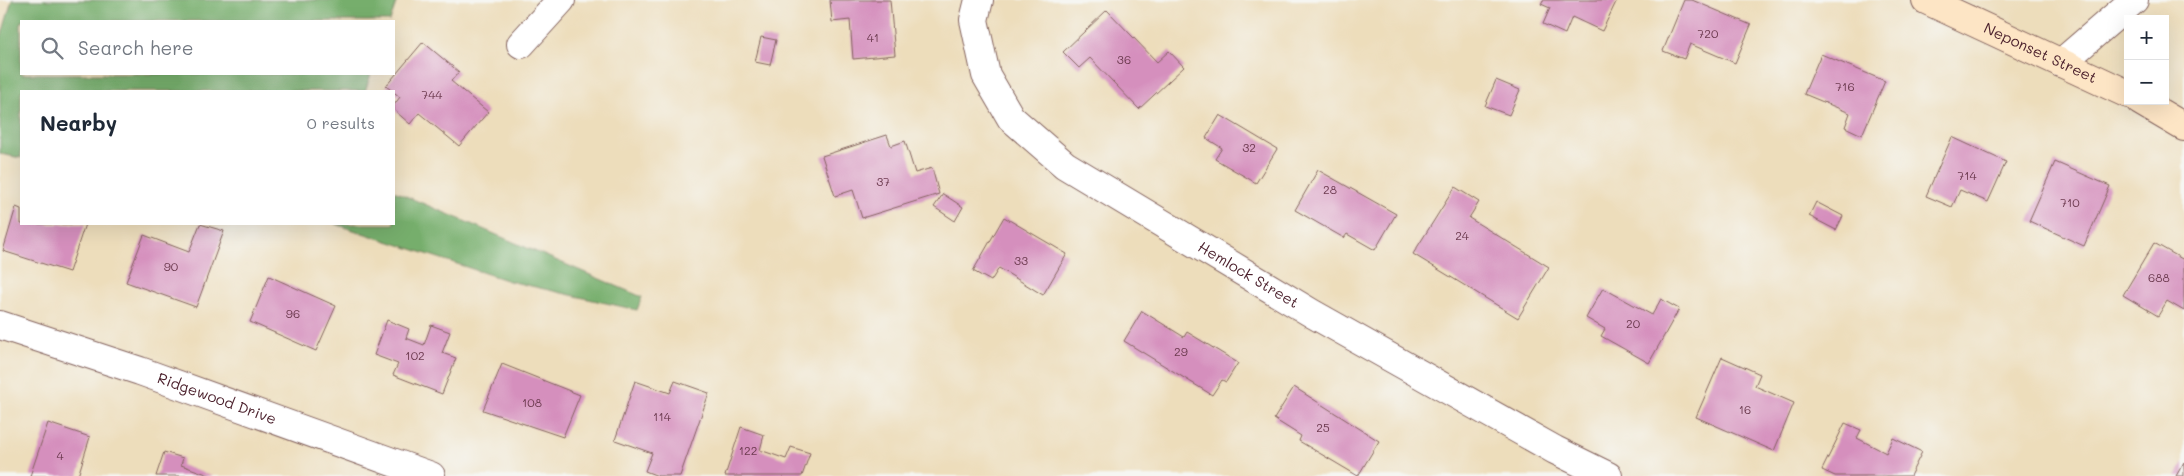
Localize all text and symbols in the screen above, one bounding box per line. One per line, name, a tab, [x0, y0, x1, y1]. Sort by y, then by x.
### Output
map controls	[2124, 15, 2169, 105]
button: +	[2124, 15, 2169, 60]
street label: Neponset Street	[1981, 17, 2100, 87]
search box	[20, 20, 395, 75]
house number: 720	[1698, 25, 1719, 41]
house number: 41	[867, 29, 879, 45]
icon: search	[38, 34, 66, 62]
text: Search here	[78, 35, 194, 60]
house number: 36	[1117, 51, 1131, 67]
button: −	[2124, 60, 2169, 105]
house number: 716	[1835, 78, 1855, 94]
house number: 744	[422, 86, 442, 102]
text: Nearby	[40, 109, 117, 136]
text: 0 results	[307, 112, 375, 133]
house number: 32	[1242, 139, 1256, 155]
house number: 714	[1957, 167, 1977, 183]
house number: 37	[876, 173, 890, 189]
house number: 28	[1323, 181, 1337, 197]
house number: 710	[2060, 194, 2080, 210]
house number: 24	[1455, 227, 1469, 243]
street label: Hemlock Street	[1195, 236, 1303, 312]
house number: 33	[1014, 252, 1028, 268]
house number: 90	[164, 258, 179, 274]
house number: 688	[2148, 269, 2170, 285]
house number: 96	[286, 305, 300, 321]
house number: 20	[1626, 315, 1641, 331]
house number: 29	[1174, 343, 1188, 359]
house number: 102	[405, 347, 425, 363]
street label: Ridgewood Drive	[155, 367, 279, 428]
house number: 108	[522, 394, 542, 410]
house number: 16	[1739, 401, 1751, 417]
house number: 114	[653, 408, 671, 424]
house number: 25	[1316, 419, 1330, 435]
house number: 122	[739, 442, 757, 458]
house number: 4	[56, 447, 64, 463]

